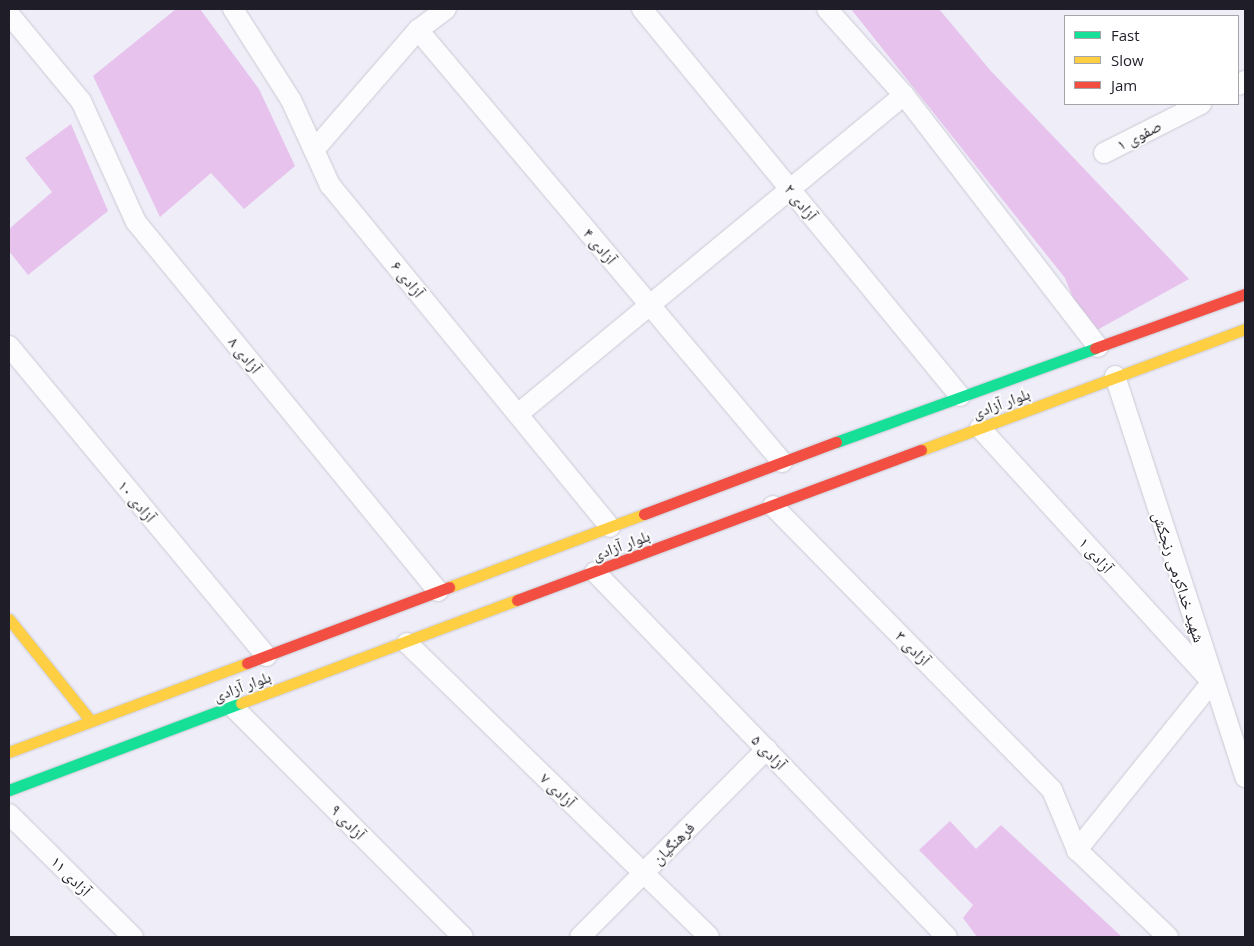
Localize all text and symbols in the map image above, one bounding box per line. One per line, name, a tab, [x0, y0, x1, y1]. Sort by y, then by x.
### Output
legend	[1064, 15, 1239, 105]
text: Fast	[1111, 25, 1140, 45]
text: Slow	[1111, 50, 1144, 70]
text: Jam	[1111, 75, 1137, 95]
street label: صفوی ۱	[1113, 116, 1165, 154]
street label: آزادی ۲	[780, 180, 822, 224]
street label: آزادی ۴	[579, 224, 621, 268]
street label: آزادی ۶	[387, 257, 429, 301]
street label: آزادی ۸	[224, 333, 266, 377]
street label: بلوار آزادی	[969, 384, 1033, 422]
street label: آزادی ۱۰	[114, 476, 160, 526]
street label: شهید خداکرمی رنجکش	[1149, 509, 1209, 645]
street label: بلوار آزادی	[589, 526, 653, 564]
street label: آزادی ۱	[1075, 533, 1117, 577]
street label: آزادی ۳	[891, 626, 935, 670]
street label: بلوار آزادی	[210, 667, 274, 705]
street label: آزادی ۵	[748, 730, 790, 774]
street label: آزادی ۷	[536, 769, 580, 811]
street label: آزادی ۹	[326, 800, 370, 844]
street label: فرهنگیان	[648, 818, 698, 868]
street label: آزادی ۱۱	[47, 852, 95, 900]

